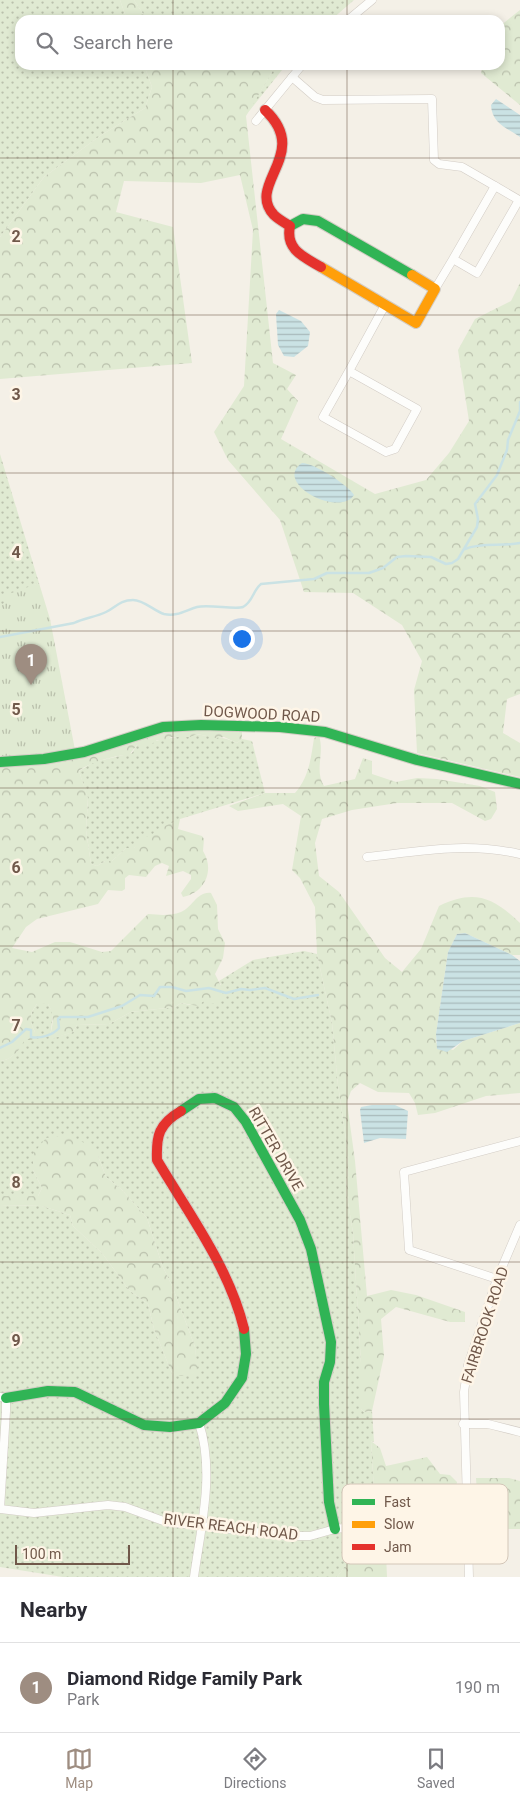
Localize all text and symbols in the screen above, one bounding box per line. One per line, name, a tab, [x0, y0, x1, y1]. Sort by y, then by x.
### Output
search box	[15, 15, 505, 70]
icon: search	[33, 29, 61, 57]
text: Search here	[73, 31, 173, 54]
text: 2	[11, 227, 21, 246]
text: 3	[11, 385, 21, 404]
text: 4	[11, 543, 21, 562]
your location	[229, 626, 255, 652]
pin: 1	[15, 644, 47, 685]
text: 5	[11, 700, 21, 719]
street label: DOGWOOD ROAD	[203, 702, 321, 726]
text: 6	[11, 858, 21, 877]
text: 7	[11, 1016, 21, 1035]
street label: RITTER DRIVE	[245, 1104, 307, 1195]
text: 8	[11, 1173, 21, 1192]
street label: FAIRBROOK ROAD	[458, 1264, 512, 1386]
text: 9	[11, 1331, 21, 1350]
legend	[342, 1484, 508, 1564]
text: Fast	[384, 1494, 411, 1510]
street label: RIVER REACH ROAD	[163, 1510, 299, 1544]
text: Slow	[384, 1516, 415, 1532]
text: Jam	[384, 1539, 412, 1555]
scale bar	[15, 1542, 130, 1565]
text: 100 m	[22, 1546, 61, 1562]
text: Nearby	[20, 1598, 87, 1622]
text: Diamond Ridge Family Park	[67, 1667, 302, 1690]
text: 1	[31, 1678, 41, 1697]
text: 190 m	[455, 1678, 500, 1697]
text: Park	[67, 1690, 99, 1709]
tab: Map	[65, 1745, 93, 1791]
tab: Directions	[224, 1745, 287, 1791]
tab: Saved	[417, 1745, 455, 1791]

